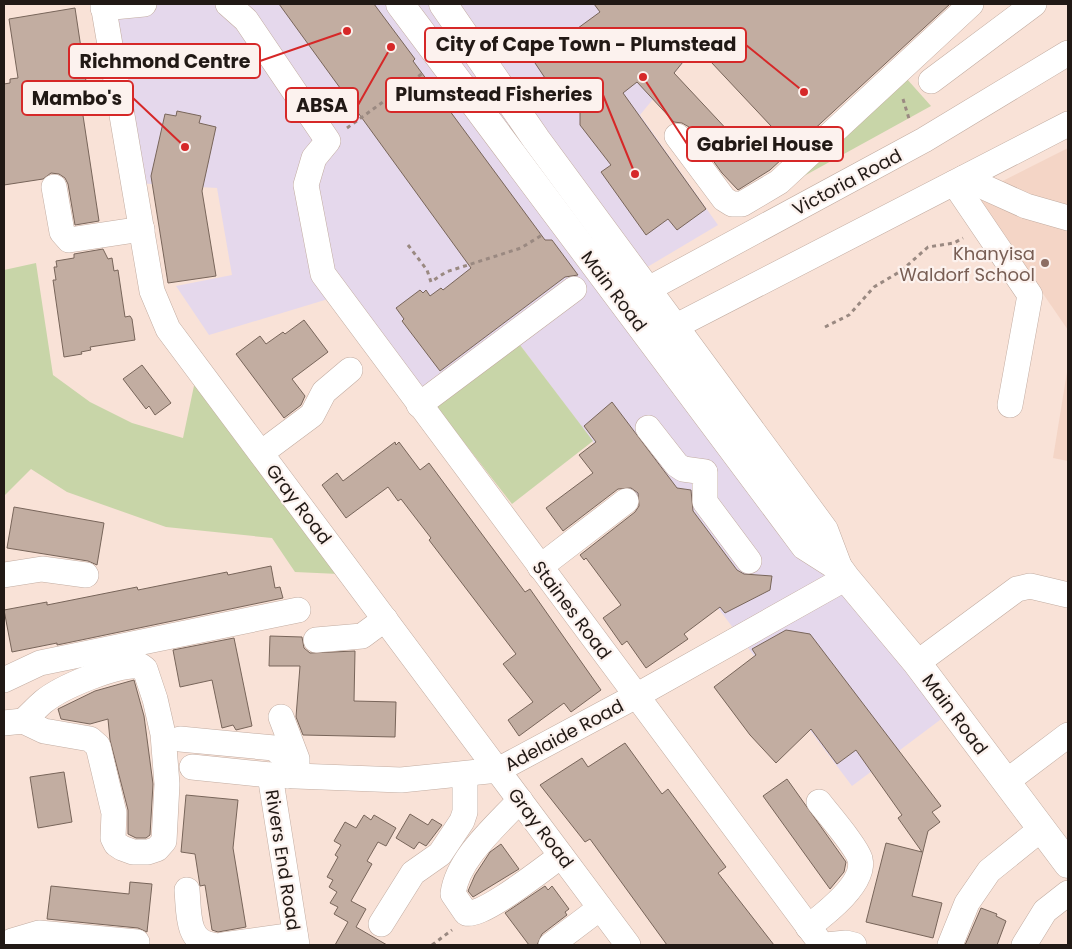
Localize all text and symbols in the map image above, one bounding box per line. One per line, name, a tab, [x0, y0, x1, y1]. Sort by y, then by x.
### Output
callout: City of Cape Town - Plumstead	[425, 28, 746, 62]
text: City of Cape Town - Plumstead	[436, 31, 736, 58]
callout: Richmond Centre	[69, 44, 260, 78]
text: Richmond Centre	[80, 48, 251, 75]
callout: Plumstead Fisheries	[386, 78, 603, 112]
callout: Mambo's	[22, 81, 133, 115]
text: Plumstead Fisheries	[395, 81, 593, 108]
text: Mambo's	[32, 85, 122, 112]
callout: ABSA	[286, 88, 358, 122]
text: ABSA	[296, 92, 348, 119]
callout: Gabriel House	[687, 127, 843, 161]
text: Gabriel House	[697, 131, 834, 158]
street label: Victoria Road	[788, 143, 906, 221]
place label: Khanyisa Waldorf School	[899, 241, 1035, 287]
street label: Main Road	[575, 245, 653, 337]
marker: Khanyisa Waldorf School	[1039, 257, 1051, 269]
street label: Gray Road	[261, 459, 337, 549]
street label: Staines Road	[527, 556, 617, 664]
street label: Main Road	[916, 668, 994, 760]
street label: Adelaide Road	[500, 693, 628, 777]
street label: Gray Road	[503, 783, 579, 873]
street label: Rivers End Road	[260, 788, 306, 932]

